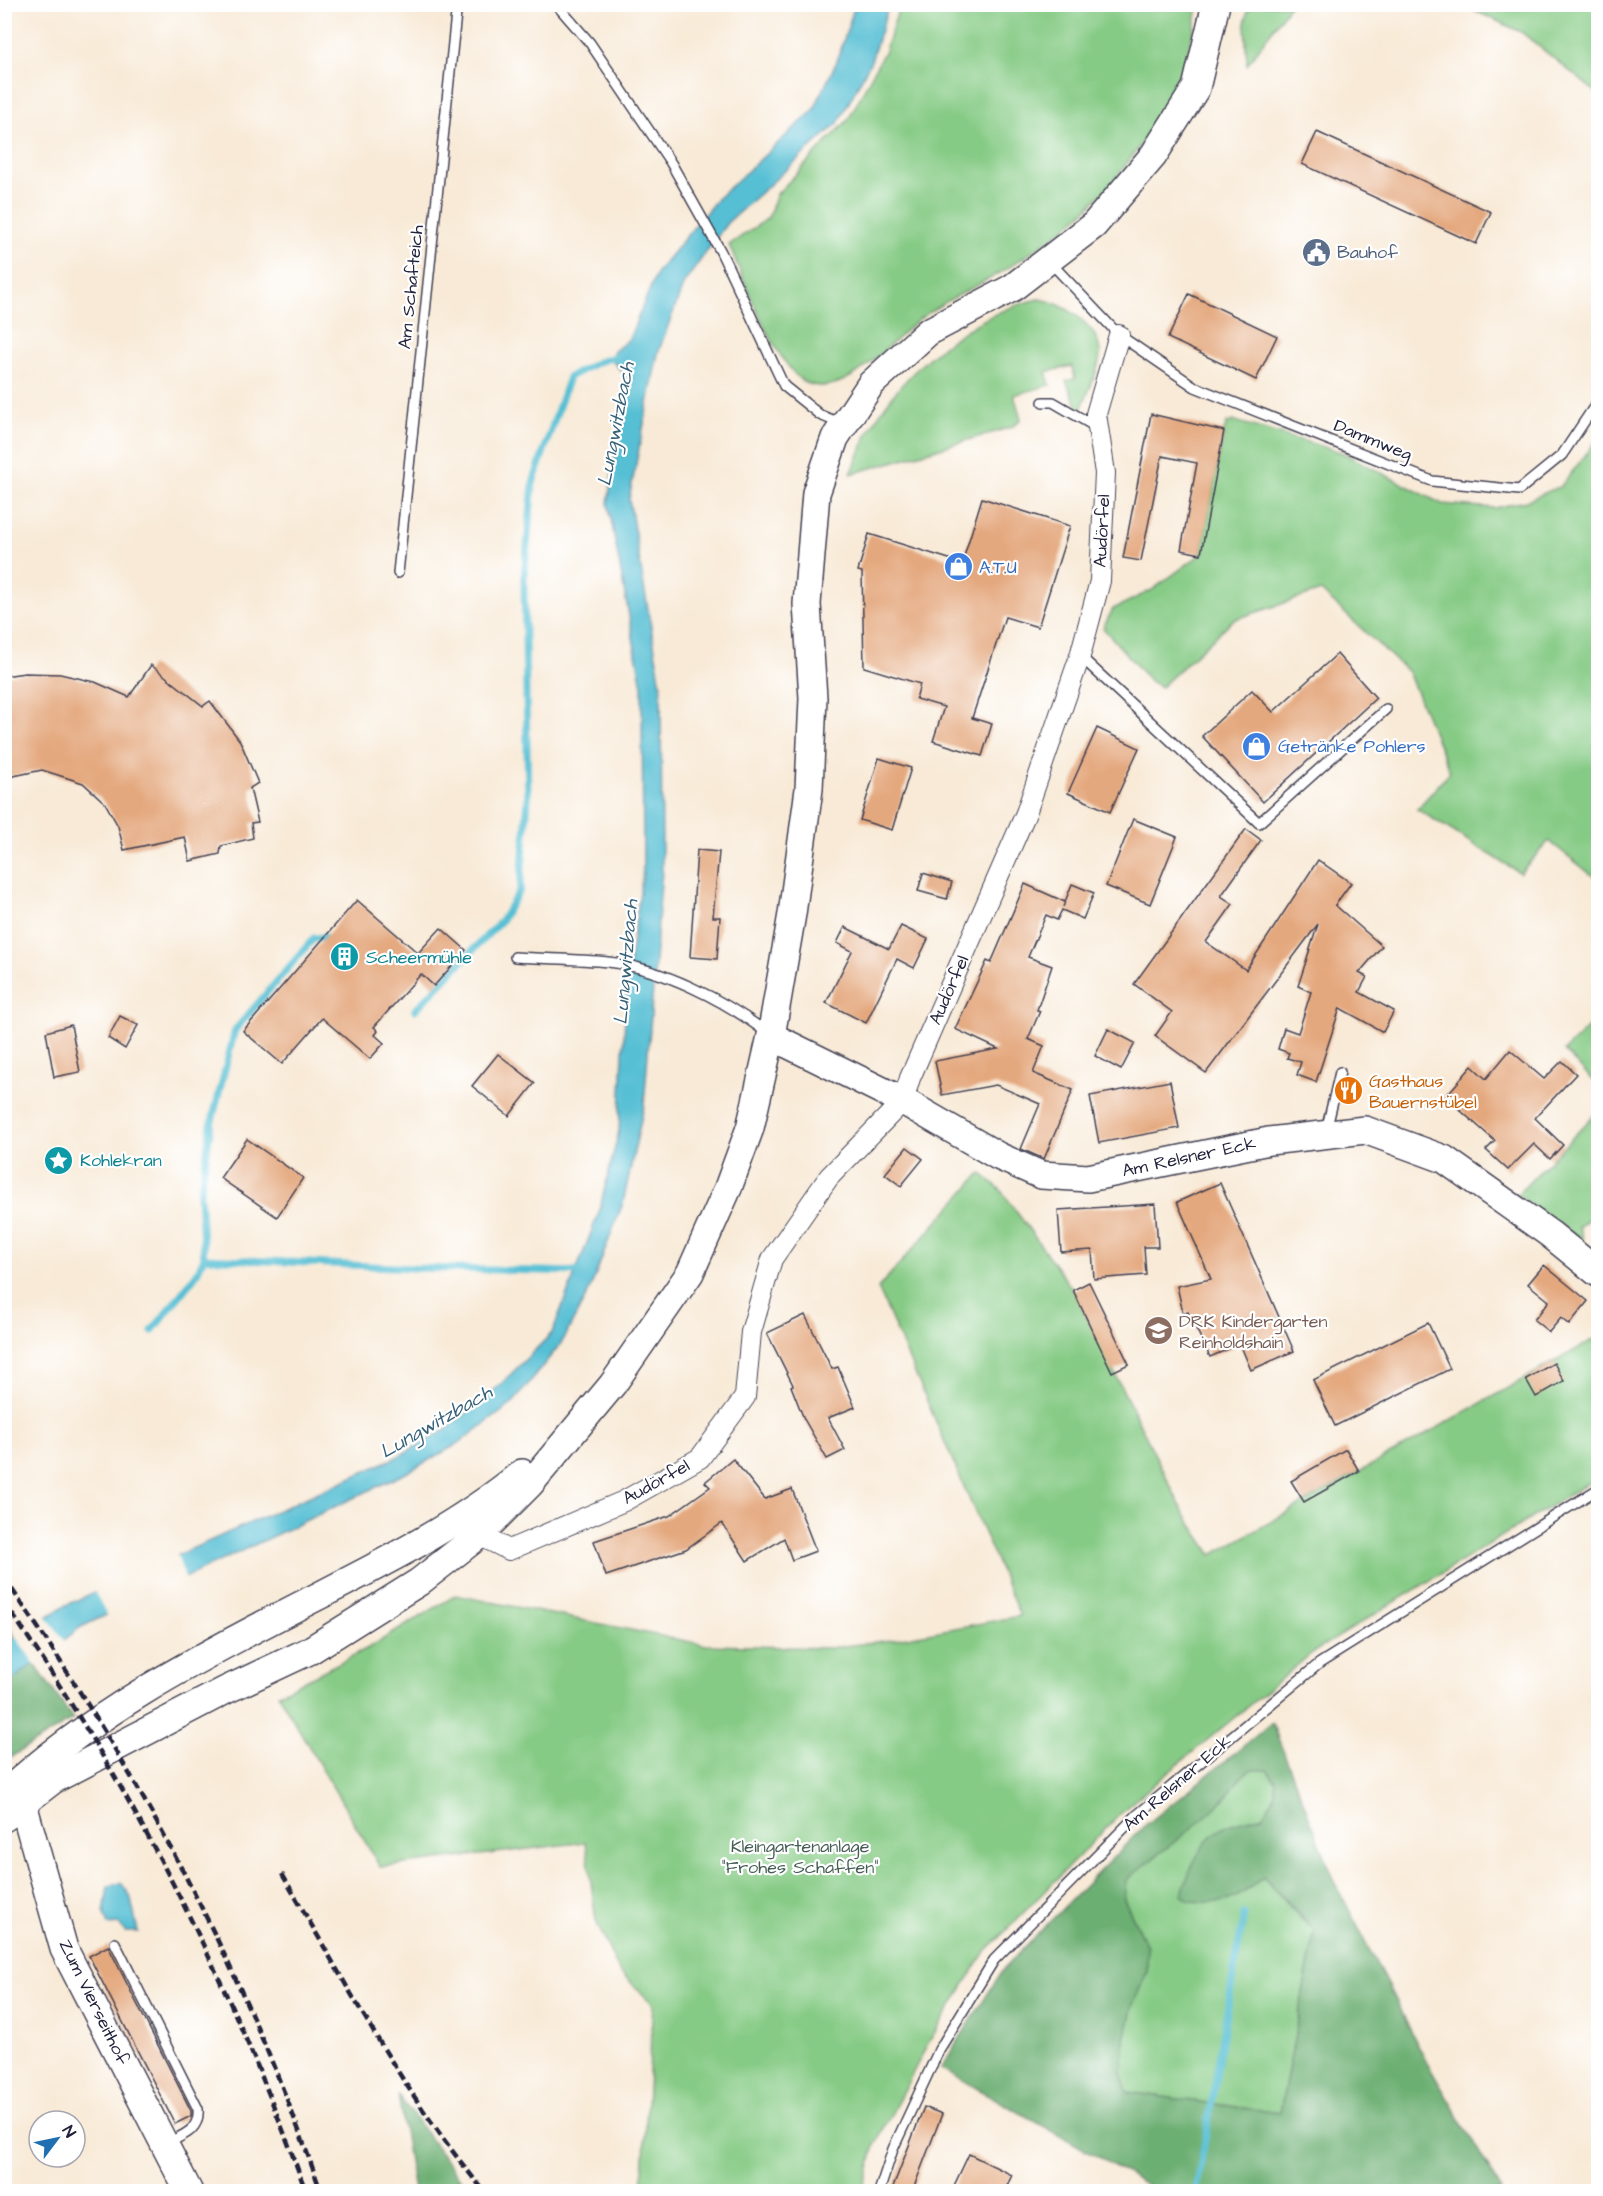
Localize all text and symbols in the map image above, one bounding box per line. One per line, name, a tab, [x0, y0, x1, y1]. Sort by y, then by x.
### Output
street label: Am Schafteich	[392, 224, 430, 350]
public building icon: Bauhof	[1300, 236, 1332, 268]
place label: Bauhof	[1337, 240, 1398, 265]
water label: Lungwitzbach	[590, 359, 643, 488]
street label: Dammweg	[1330, 413, 1416, 468]
street label: Audörfel	[1088, 494, 1116, 568]
shop icon: A.T.U	[942, 551, 974, 583]
place label: A.T.U	[979, 555, 1017, 580]
shop icon: Getränke Pohlers	[1241, 730, 1273, 762]
place label: Getränke Pohlers	[1278, 734, 1426, 759]
water label: Lungwitzbach	[607, 897, 647, 1026]
building icon: Scheermühle	[329, 941, 361, 973]
place label: Scheermühle	[366, 945, 472, 970]
street label: Audörfel	[923, 951, 975, 1029]
place label: Gasthaus Bauernstübel	[1369, 1069, 1477, 1115]
restaurant icon: Gasthaus Bauernstübel	[1332, 1075, 1364, 1107]
street label: Am Relsner Eck	[1120, 1131, 1258, 1183]
place icon: Kohlekran	[43, 1144, 75, 1176]
place label: Kohlekran	[80, 1148, 162, 1173]
place label: DRK Kindergarten Reinholdshain	[1179, 1309, 1328, 1355]
school or university icon: DRK Kindergarten Reinholdshain	[1142, 1315, 1174, 1347]
water label: Lungwitzbach	[375, 1378, 499, 1466]
street label: Audörfel	[618, 1453, 694, 1511]
street label: Am Relsner Eck	[1117, 1729, 1237, 1837]
park label: Kleingartenanlage "Frohes Schaffen"	[721, 1834, 879, 1880]
street label: Zum Vierseithof	[53, 1935, 135, 2069]
north arrow	[27, 2109, 87, 2169]
text: N	[57, 2121, 81, 2142]

